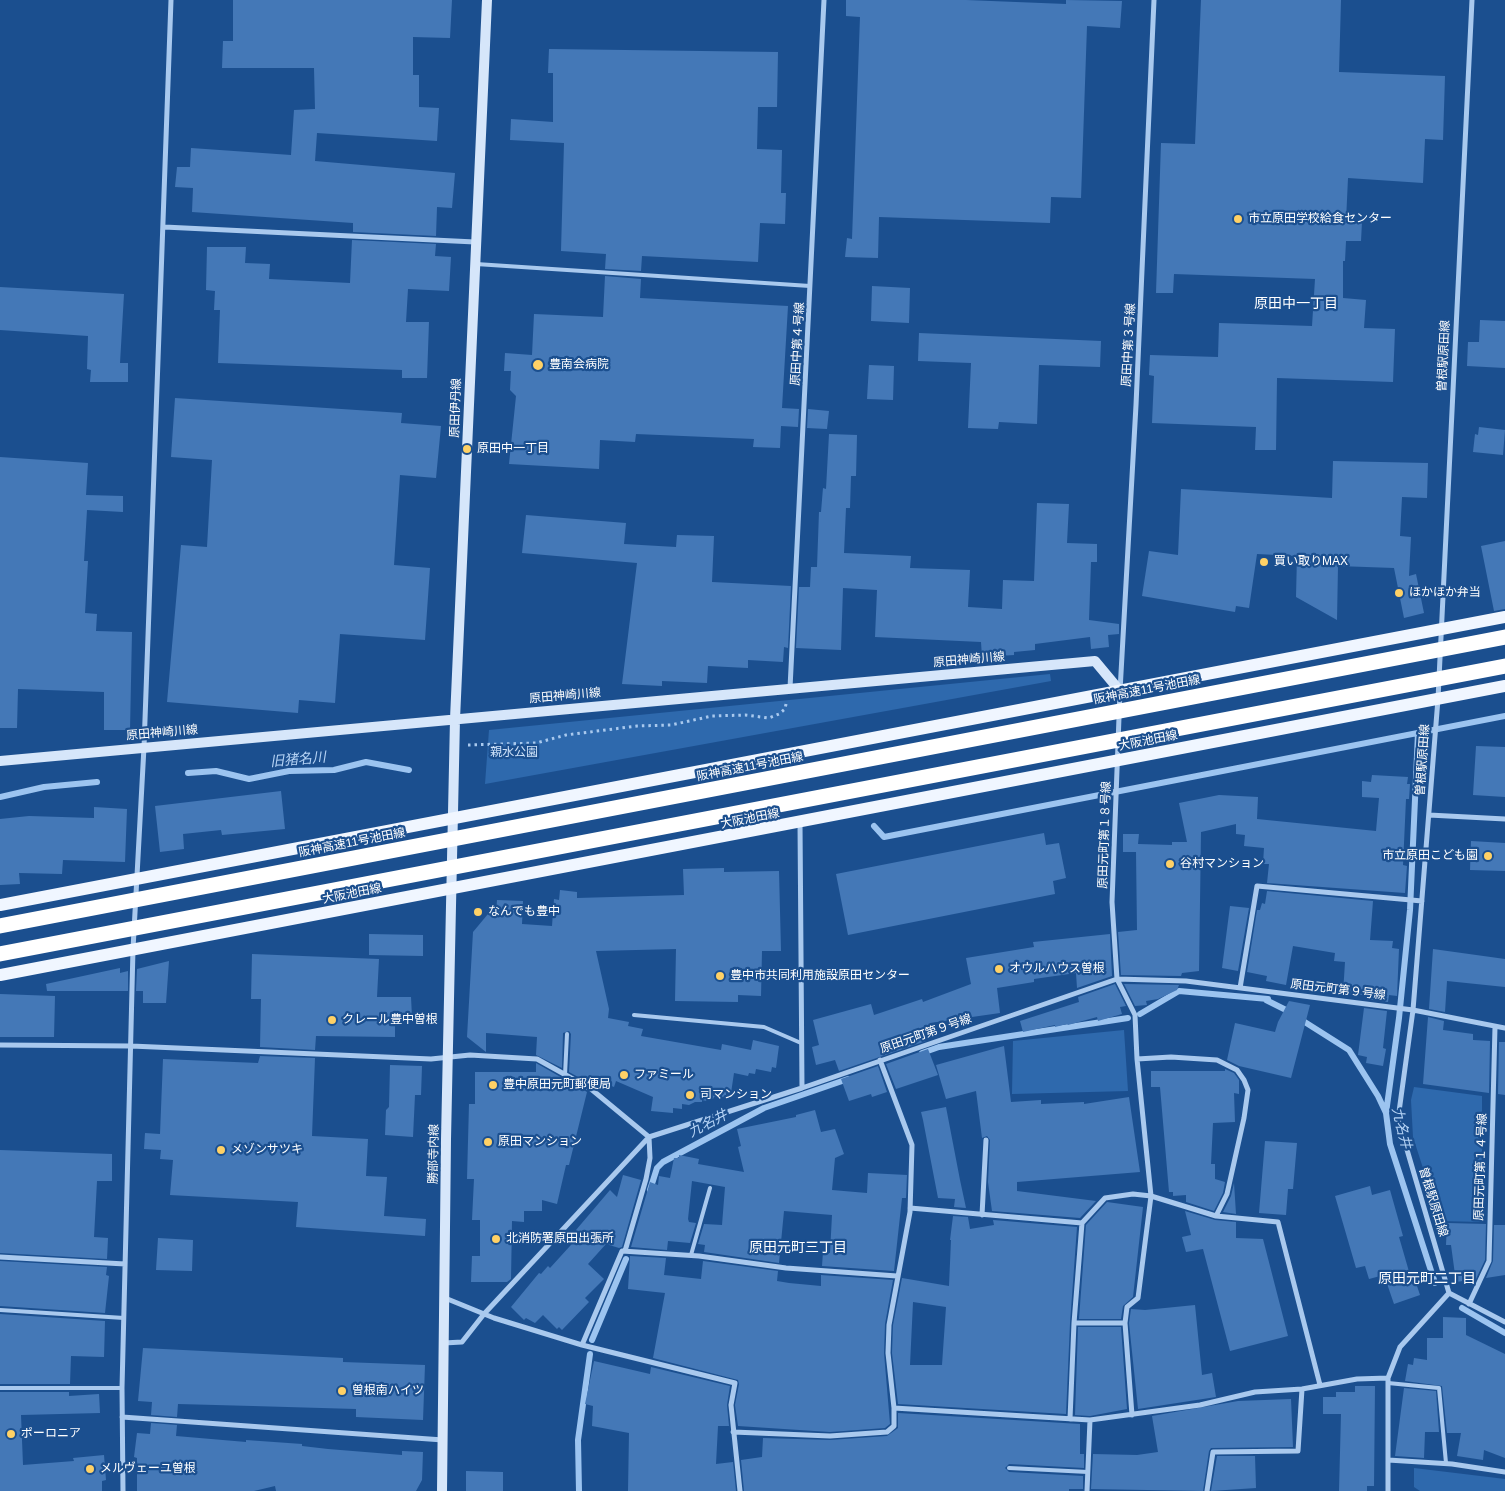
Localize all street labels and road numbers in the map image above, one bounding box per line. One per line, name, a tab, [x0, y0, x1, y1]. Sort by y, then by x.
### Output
street label: 原田中第４号線	[789, 302, 807, 386]
street label: 原田中第３号線	[1120, 303, 1138, 387]
street label: 曽根駅原田線	[1435, 320, 1453, 392]
street label: 原田伊丹線	[448, 378, 464, 438]
street label: 原田神崎川線	[933, 650, 1005, 670]
street label: 阪神高速11号池田線	[1092, 673, 1202, 707]
street label: 原田神崎川線	[529, 686, 601, 706]
street label: 原田神崎川線	[126, 723, 198, 743]
street label: 曽根駅原田線	[1413, 724, 1433, 796]
street label: 大阪池田線	[1117, 728, 1179, 754]
street label: 阪神高速11号池田線	[695, 750, 805, 784]
street label: 原田元町第１８号線	[1096, 781, 1114, 889]
street label: 大阪池田線	[719, 806, 781, 832]
street label: 阪神高速11号池田線	[297, 826, 407, 860]
street label: 大阪池田線	[321, 881, 383, 907]
street label: 原田元町第９号線	[1289, 977, 1387, 1003]
street label: 原田元町第９号線	[878, 1012, 974, 1056]
street label: 原田元町第１４号線	[1472, 1113, 1490, 1221]
street label: 勝部寺内線	[426, 1124, 442, 1184]
street label: 曽根駅原田線	[1416, 1165, 1450, 1239]

